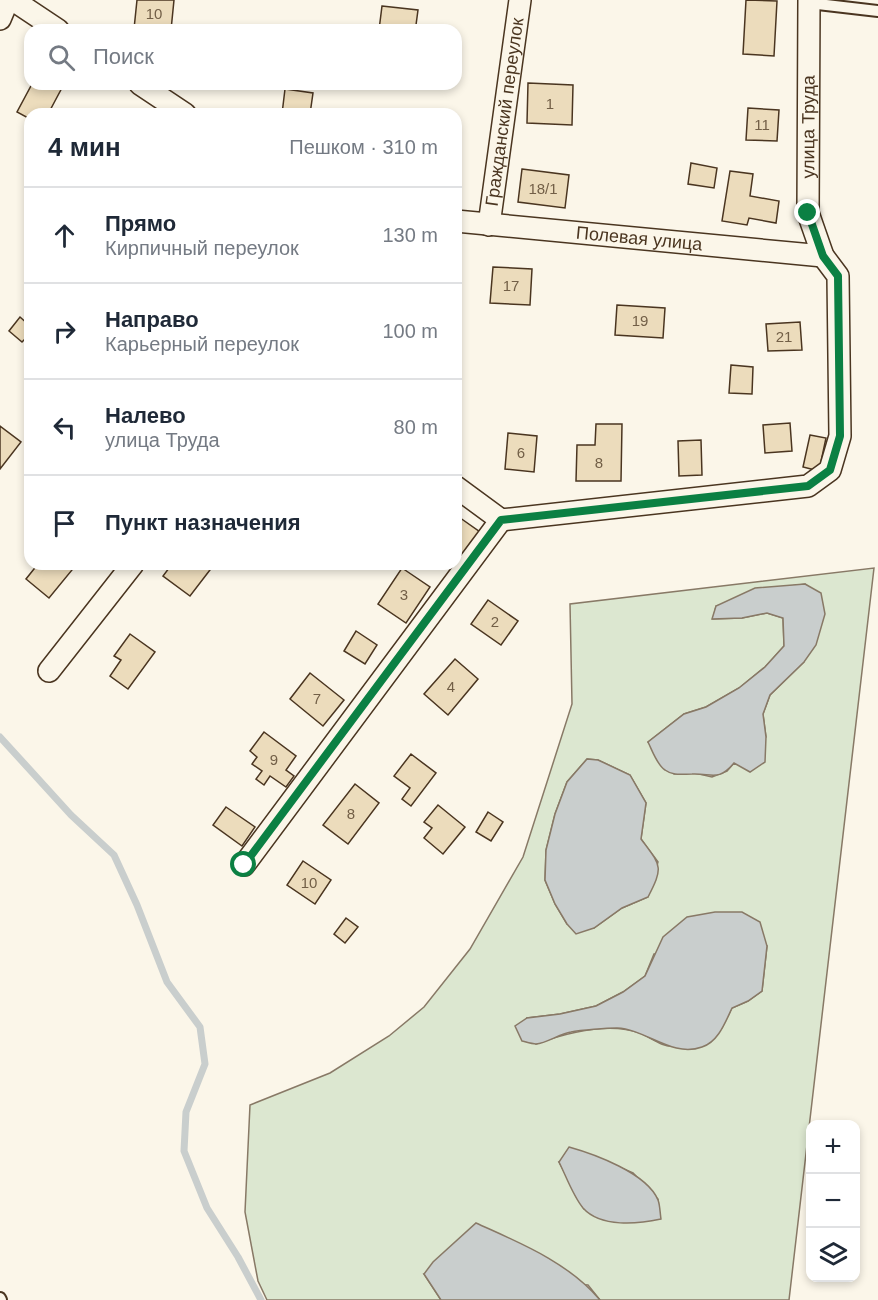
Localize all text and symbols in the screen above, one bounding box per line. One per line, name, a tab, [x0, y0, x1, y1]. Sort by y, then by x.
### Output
house number: 10	[146, 5, 162, 22]
street label: Гражданский переулок	[482, 16, 527, 208]
search box	[24, 24, 462, 90]
icon: search	[45, 41, 78, 74]
text: Поиск	[93, 44, 154, 69]
street label: улица Труда	[798, 74, 819, 179]
house number: 1	[546, 95, 554, 112]
house number: 11	[754, 116, 770, 133]
text: 4 мин	[48, 132, 121, 162]
text: Пешком · 310 m	[289, 136, 438, 158]
house number: 18/1	[528, 180, 558, 197]
route end	[794, 199, 820, 225]
text: Прямо	[105, 211, 176, 236]
icon: ahead	[48, 219, 81, 252]
street label: Полевая улица	[575, 222, 704, 255]
text: 130 m	[382, 224, 438, 246]
text: Кирпичный переулок	[105, 237, 299, 259]
house number: 17	[503, 277, 519, 294]
text: Направо	[105, 307, 199, 332]
house number: 19	[632, 312, 648, 329]
icon: right	[48, 315, 81, 348]
text: 100 m	[382, 320, 438, 342]
house number: 21	[776, 328, 792, 345]
text: Карьерный переулок	[105, 333, 299, 355]
text: Налево	[105, 403, 186, 428]
icon: left	[48, 411, 81, 444]
text: 80 m	[394, 416, 438, 438]
text: улица Труда	[105, 429, 220, 451]
house number: 6	[517, 444, 525, 461]
house number: 8	[595, 454, 603, 471]
icon: arrive	[48, 507, 81, 540]
text: Пункт назначения	[105, 510, 301, 535]
house number: 3	[400, 586, 408, 603]
house number: 2	[491, 613, 499, 630]
house number: 4	[447, 678, 455, 695]
house number: 7	[313, 690, 321, 707]
house number: 9	[270, 751, 278, 768]
house number: 8	[347, 805, 355, 822]
route start	[230, 851, 256, 877]
house number: 10	[301, 874, 317, 891]
map controls	[806, 1120, 860, 1282]
button: +	[806, 1120, 860, 1174]
button: −	[806, 1174, 860, 1228]
button: layers	[806, 1228, 860, 1282]

